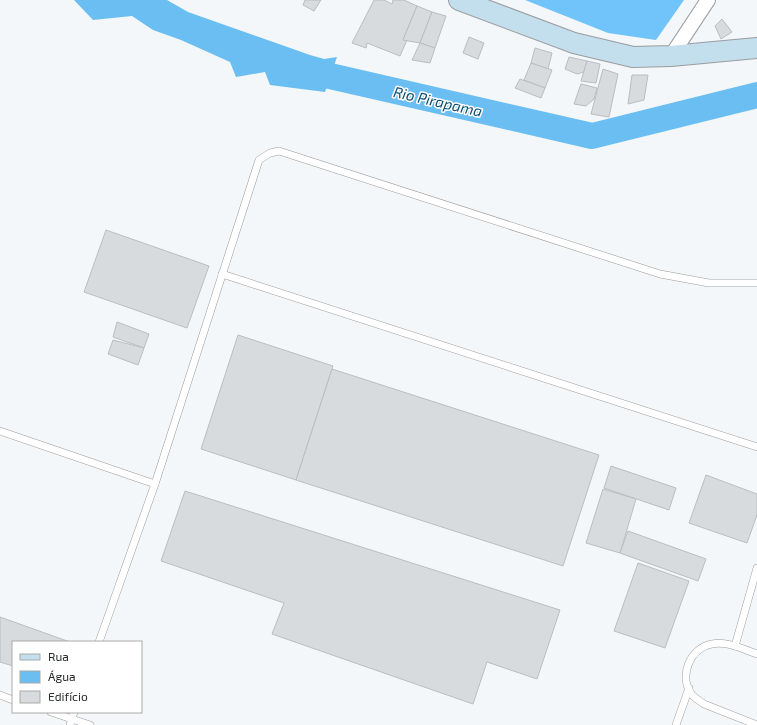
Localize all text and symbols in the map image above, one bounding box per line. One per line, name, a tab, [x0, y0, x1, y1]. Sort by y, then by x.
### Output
water label: Rio Pirapama	[392, 82, 484, 120]
legend	[12, 641, 142, 713]
text: Rua	[48, 649, 69, 663]
text: Água	[48, 669, 76, 683]
text: Edifício	[48, 689, 88, 703]

